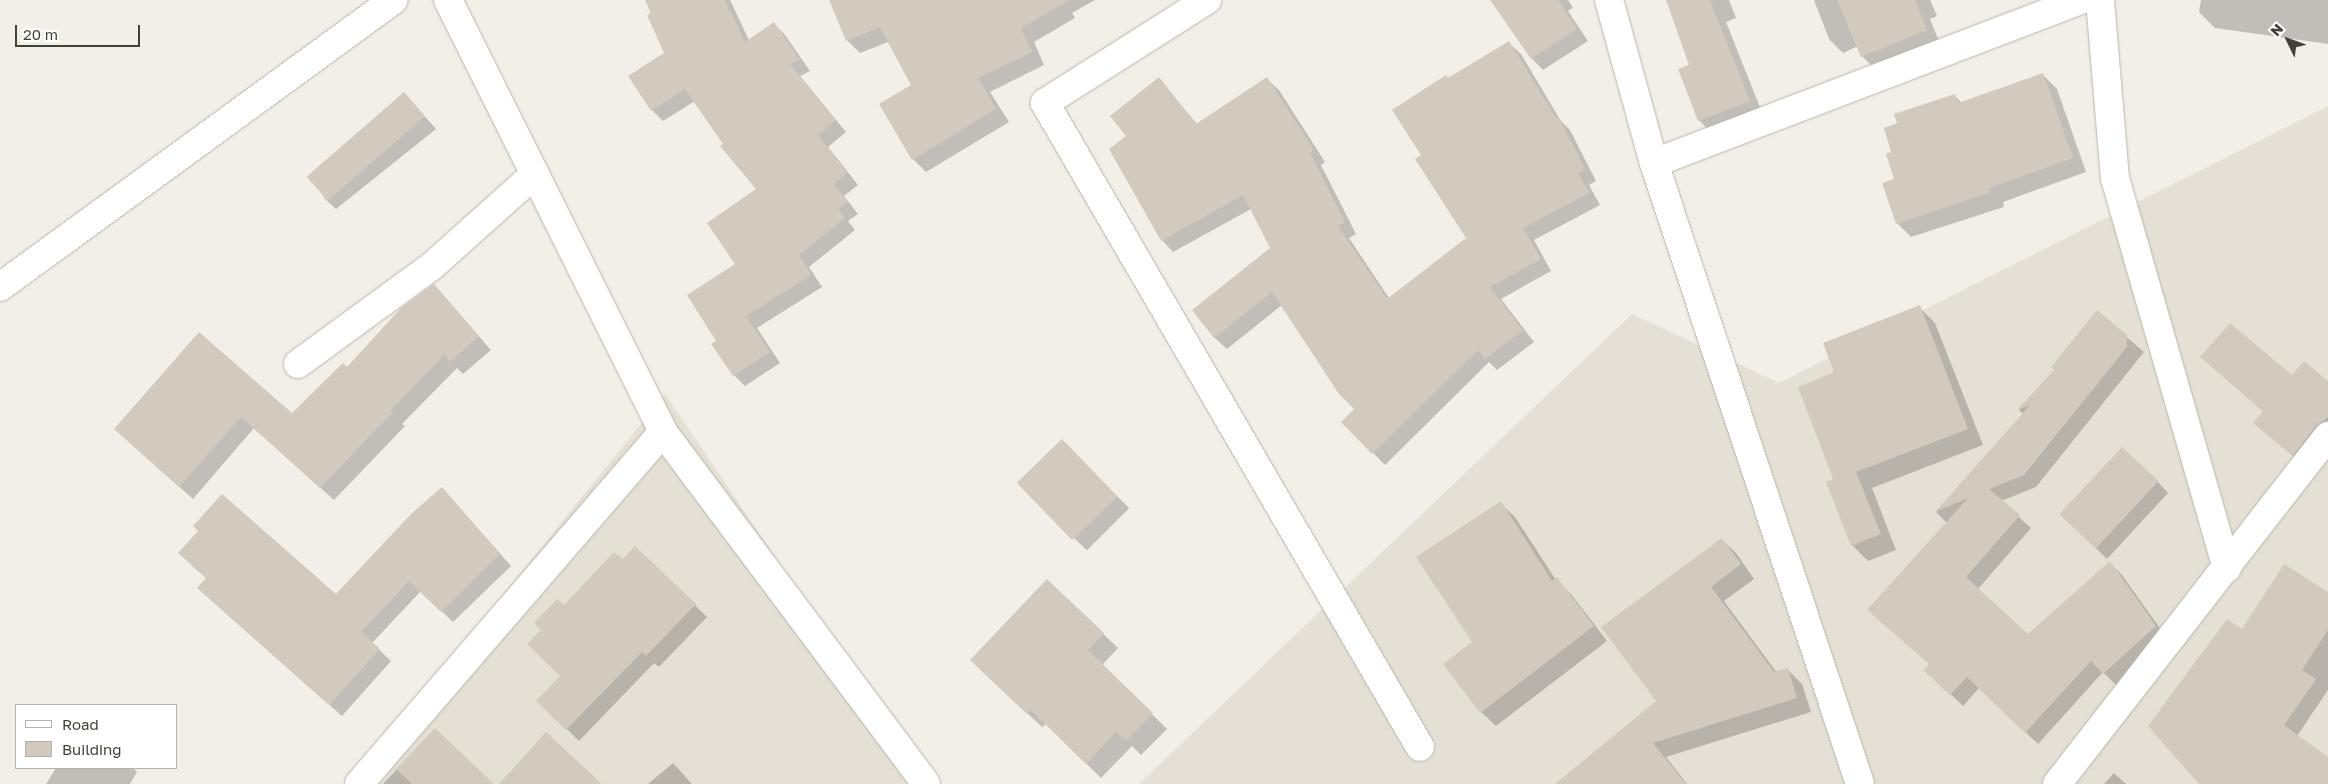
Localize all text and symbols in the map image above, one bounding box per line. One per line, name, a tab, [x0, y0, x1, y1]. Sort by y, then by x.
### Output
scale bar	[18, 15, 142, 47]
north arrow	[2263, 15, 2313, 65]
text: N	[2267, 20, 2286, 39]
text: 20 m	[23, 25, 58, 43]
legend	[15, 704, 178, 769]
text: Road	[62, 715, 99, 733]
text: Building	[62, 740, 122, 758]

